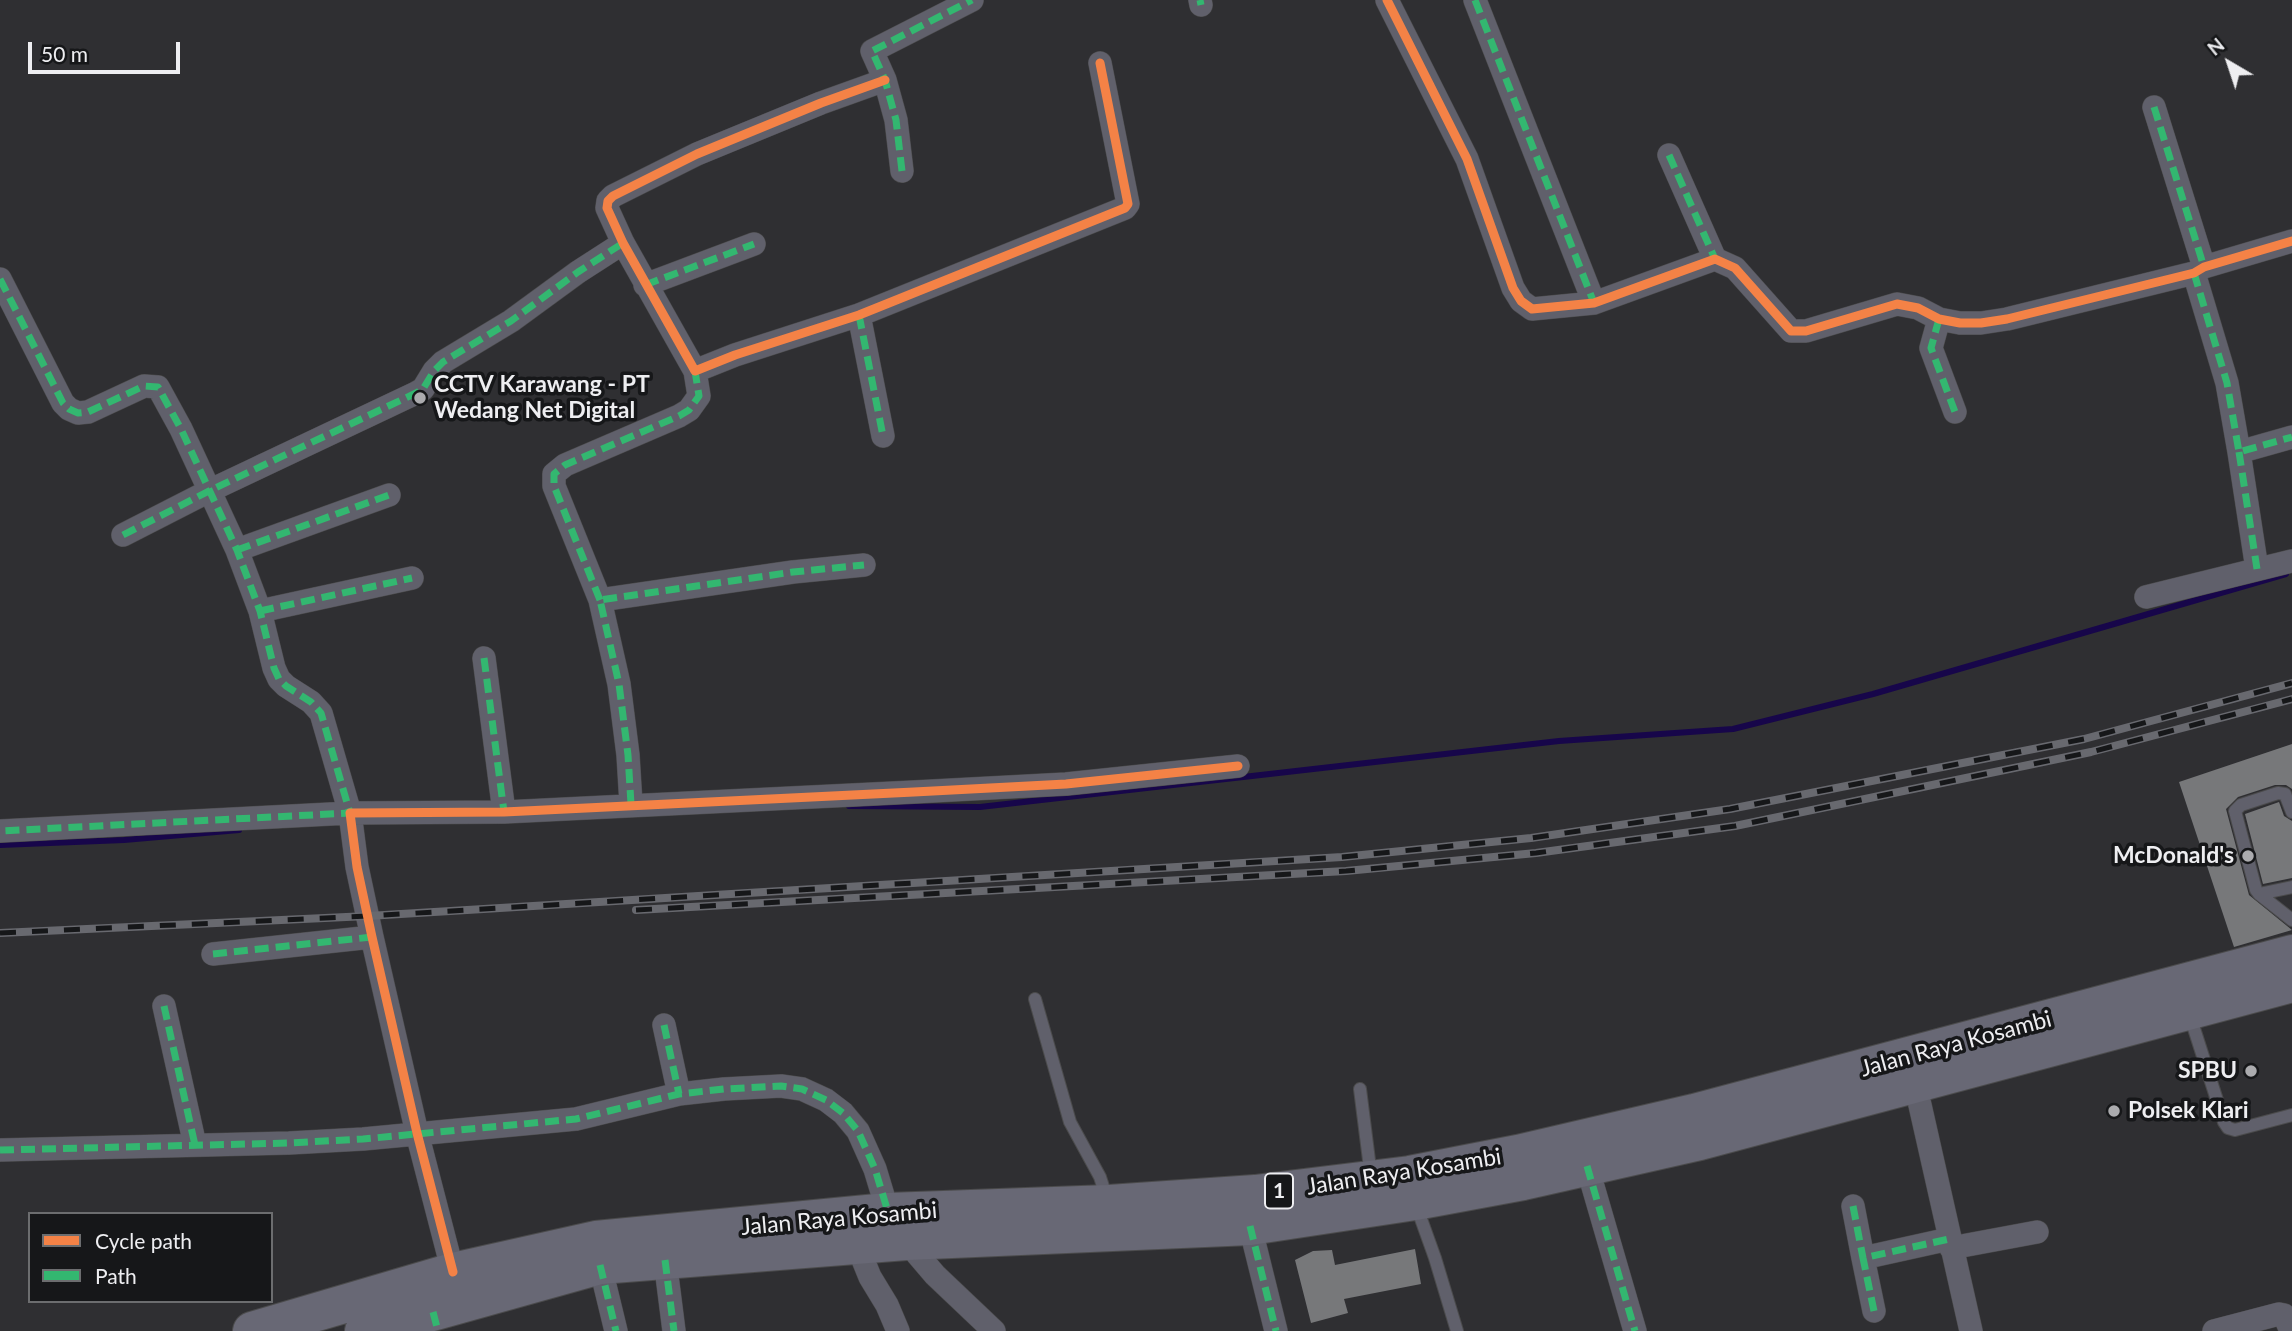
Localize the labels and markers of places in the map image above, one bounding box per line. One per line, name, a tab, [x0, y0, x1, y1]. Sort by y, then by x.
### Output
place label: CCTV Karawang - PT Wedang Net Digital	[434, 371, 650, 425]
marker: CCTV Karawang - PT Wedang Net Digital	[412, 390, 428, 406]
place label: McDonald's	[2113, 842, 2234, 870]
marker: McDonald's	[2240, 848, 2256, 864]
place label: SPBU	[2178, 1057, 2237, 1085]
marker: SPBU	[2243, 1063, 2259, 1079]
place label: Polsek Klari	[2128, 1097, 2248, 1125]
marker: Polsek Klari	[2106, 1103, 2122, 1119]

